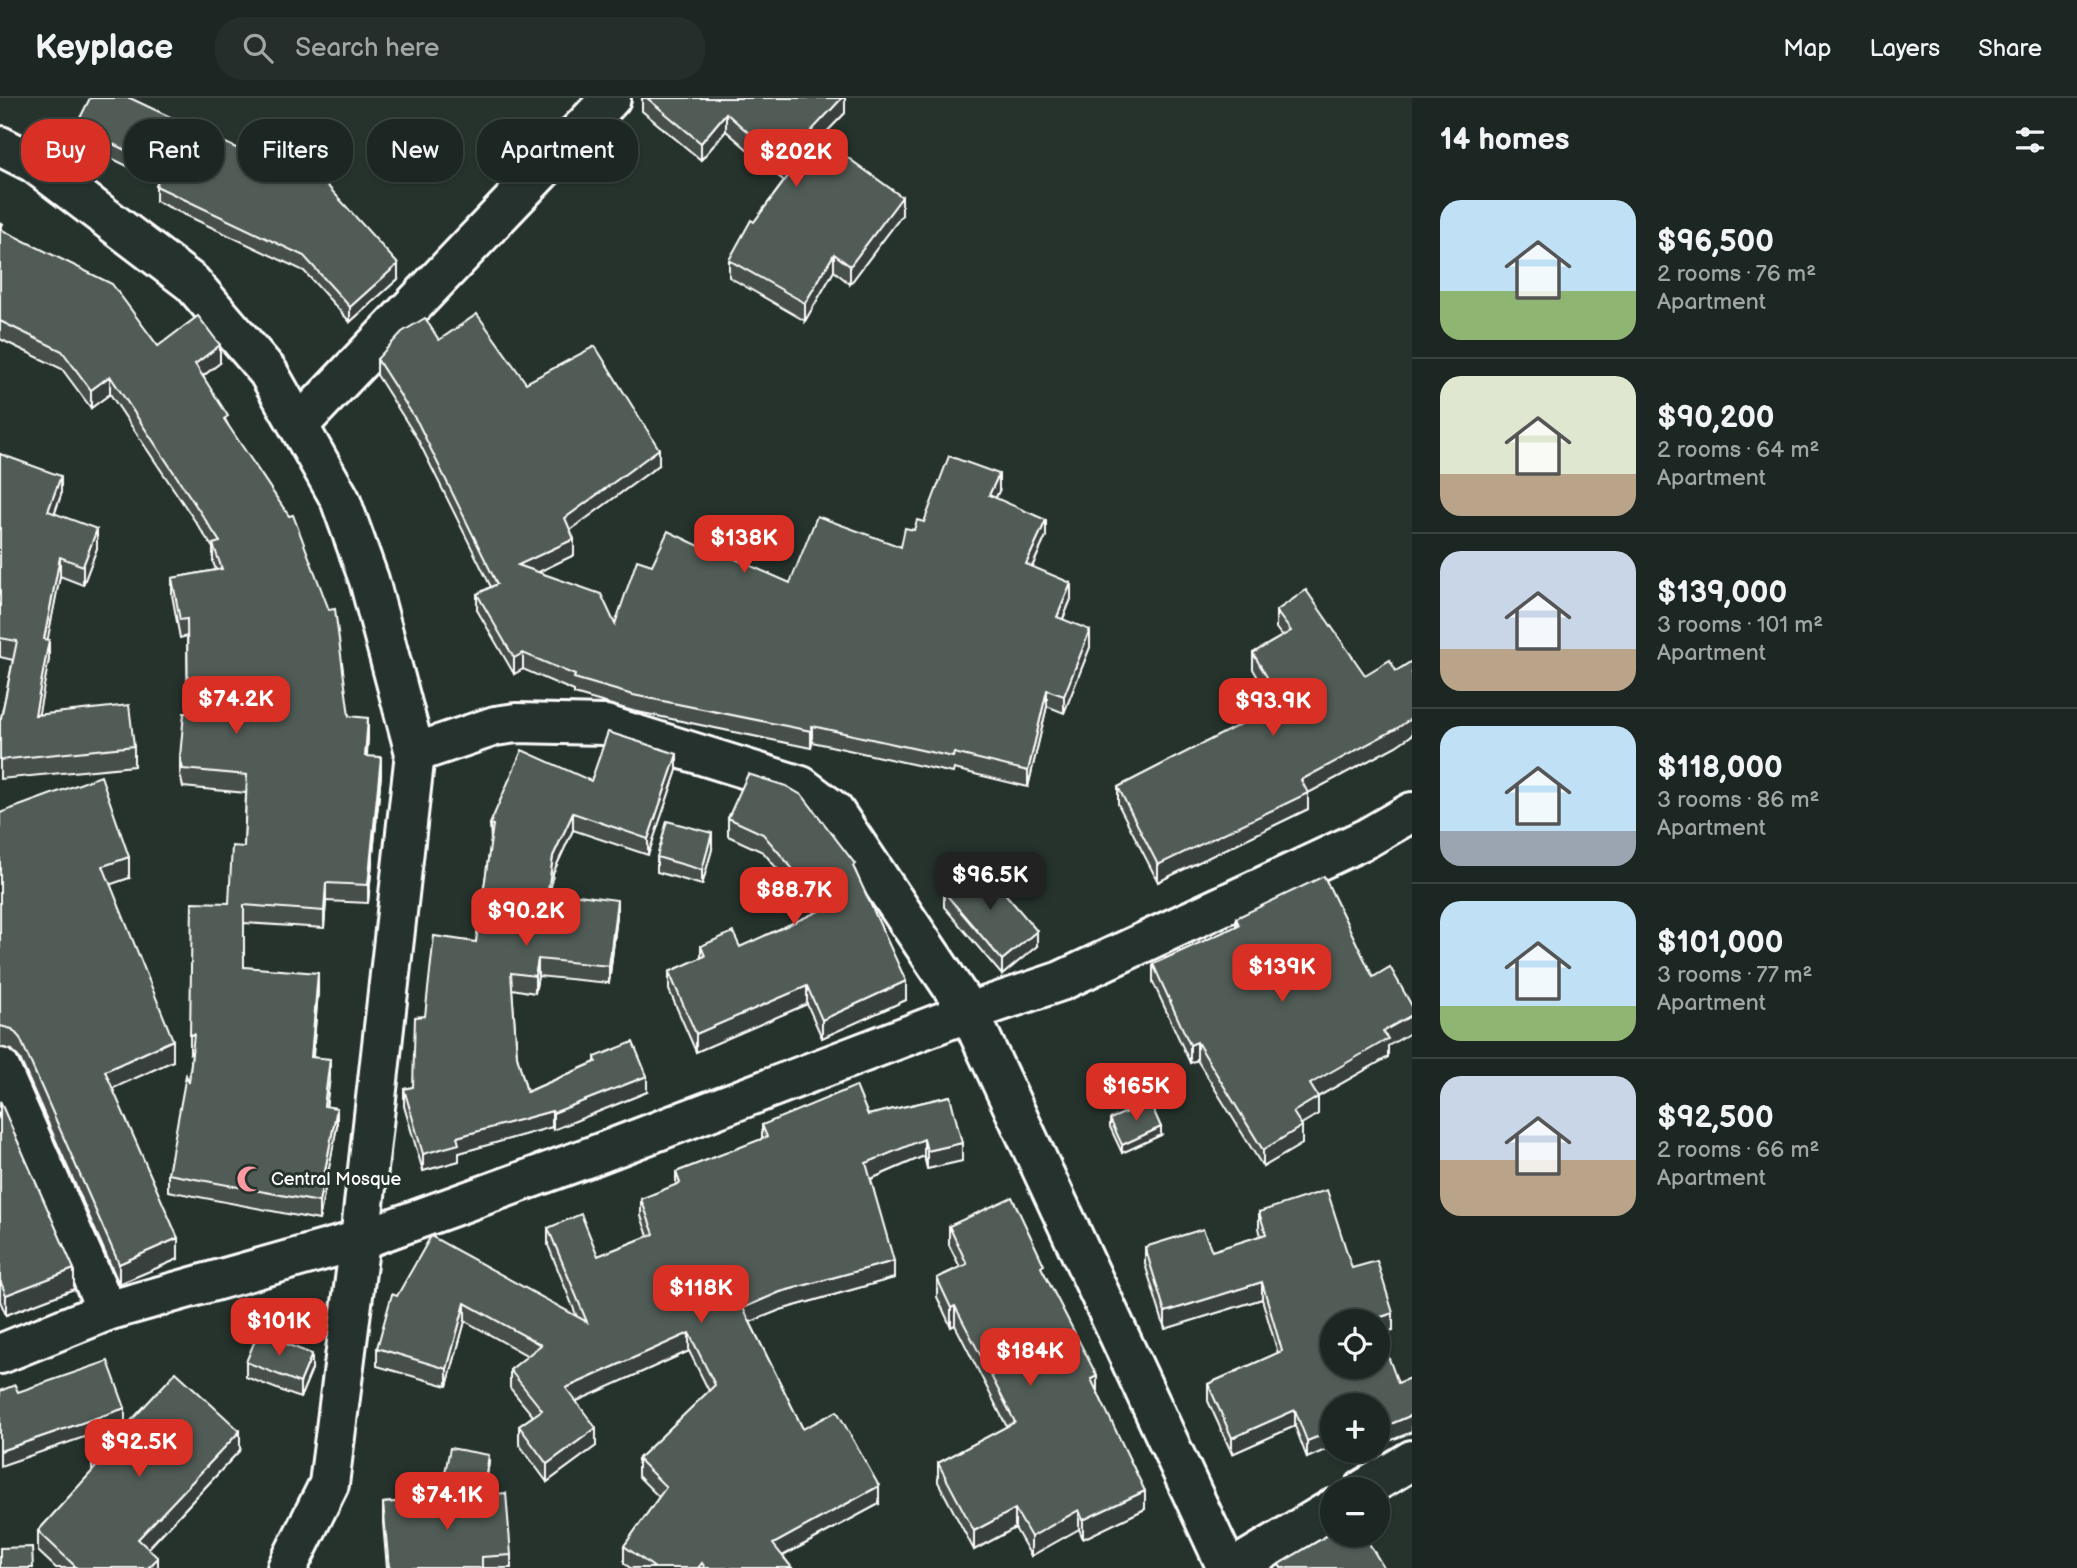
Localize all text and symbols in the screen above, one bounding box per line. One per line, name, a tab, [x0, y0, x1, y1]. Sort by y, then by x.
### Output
search box	[215, 17, 705, 80]
text: Keyplace	[35, 28, 173, 68]
icon: search	[239, 29, 277, 67]
text: Search here	[295, 33, 439, 64]
text: Map	[1783, 34, 1831, 63]
text: Layers	[1869, 34, 1940, 63]
text: Share	[1978, 34, 2042, 63]
chip: Buy	[21, 119, 110, 182]
chip: Rent	[124, 119, 224, 182]
chip: Filters	[238, 119, 353, 182]
chip: New	[367, 119, 463, 182]
chip: Apartment	[477, 119, 638, 182]
icon: filters	[2011, 121, 2049, 159]
text: 14 homes	[1440, 122, 1569, 158]
pin: $202K	[747, 130, 845, 189]
text: $202K	[760, 138, 832, 166]
text: $96,500	[1657, 224, 1774, 260]
icon: home	[1496, 228, 1580, 312]
text: 2 rooms · 76 m²	[1657, 260, 1816, 288]
text: Apartment	[1657, 288, 1766, 316]
text: $90,200	[1657, 400, 1775, 436]
icon: home	[1496, 404, 1580, 488]
text: 2 rooms · 64 m²	[1657, 436, 1819, 464]
text: Apartment	[1657, 464, 1766, 492]
pin: $138K	[695, 516, 793, 575]
text: $138K	[710, 524, 778, 552]
text: $139,000	[1657, 575, 1787, 611]
icon: home	[1496, 579, 1580, 663]
text: 3 rooms · 101 m²	[1657, 611, 1823, 639]
text: Apartment	[1657, 639, 1766, 667]
pin: $74.2K	[179, 676, 293, 736]
pin: $93.9K	[1216, 678, 1330, 738]
text: $74.2K	[198, 685, 274, 713]
text: $93.9K	[1235, 687, 1311, 715]
text: $118,000	[1657, 750, 1783, 786]
icon: home	[1496, 754, 1580, 838]
text: 3 rooms · 86 m²	[1657, 786, 1819, 814]
text: Apartment	[1657, 814, 1766, 842]
pin: $96.5K	[933, 852, 1047, 912]
text: $96.5K	[952, 861, 1028, 889]
pin: $88.7K	[737, 868, 851, 927]
text: $88.7K	[756, 876, 832, 904]
pin: $90.2K	[469, 888, 583, 948]
text: $90.2K	[487, 897, 565, 925]
text: $101,000	[1657, 925, 1783, 961]
icon: home	[1496, 929, 1580, 1013]
pin: $139K	[1233, 944, 1331, 1004]
text: $139K	[1248, 953, 1316, 981]
text: 3 rooms · 77 m²	[1657, 961, 1813, 989]
text: Apartment	[1657, 989, 1766, 1017]
pin: $165K	[1087, 1063, 1185, 1123]
text: $165K	[1102, 1072, 1170, 1100]
text: $92,500	[1657, 1100, 1774, 1136]
icon: home	[1496, 1104, 1580, 1188]
text: 2 rooms · 66 m²	[1657, 1136, 1819, 1164]
mosque icon: Central Mosque	[235, 1164, 265, 1194]
text: Apartment	[1657, 1164, 1766, 1192]
place label: Central Mosque	[271, 1169, 402, 1190]
pin: $118K	[652, 1266, 750, 1325]
text: $118K	[669, 1274, 733, 1302]
pin: $101K	[230, 1298, 328, 1358]
text: $101K	[247, 1307, 311, 1335]
map controls	[1320, 1309, 1390, 1547]
button: locate	[1320, 1309, 1390, 1379]
pin: $184K	[981, 1328, 1079, 1388]
text: $184K	[996, 1337, 1064, 1365]
button: +	[1320, 1393, 1390, 1463]
pin: $92.5K	[82, 1420, 196, 1479]
text: $92.5K	[101, 1428, 177, 1456]
pin: $74.1K	[390, 1472, 504, 1532]
button: −	[1320, 1477, 1390, 1547]
text: $74.1K	[411, 1481, 483, 1509]

